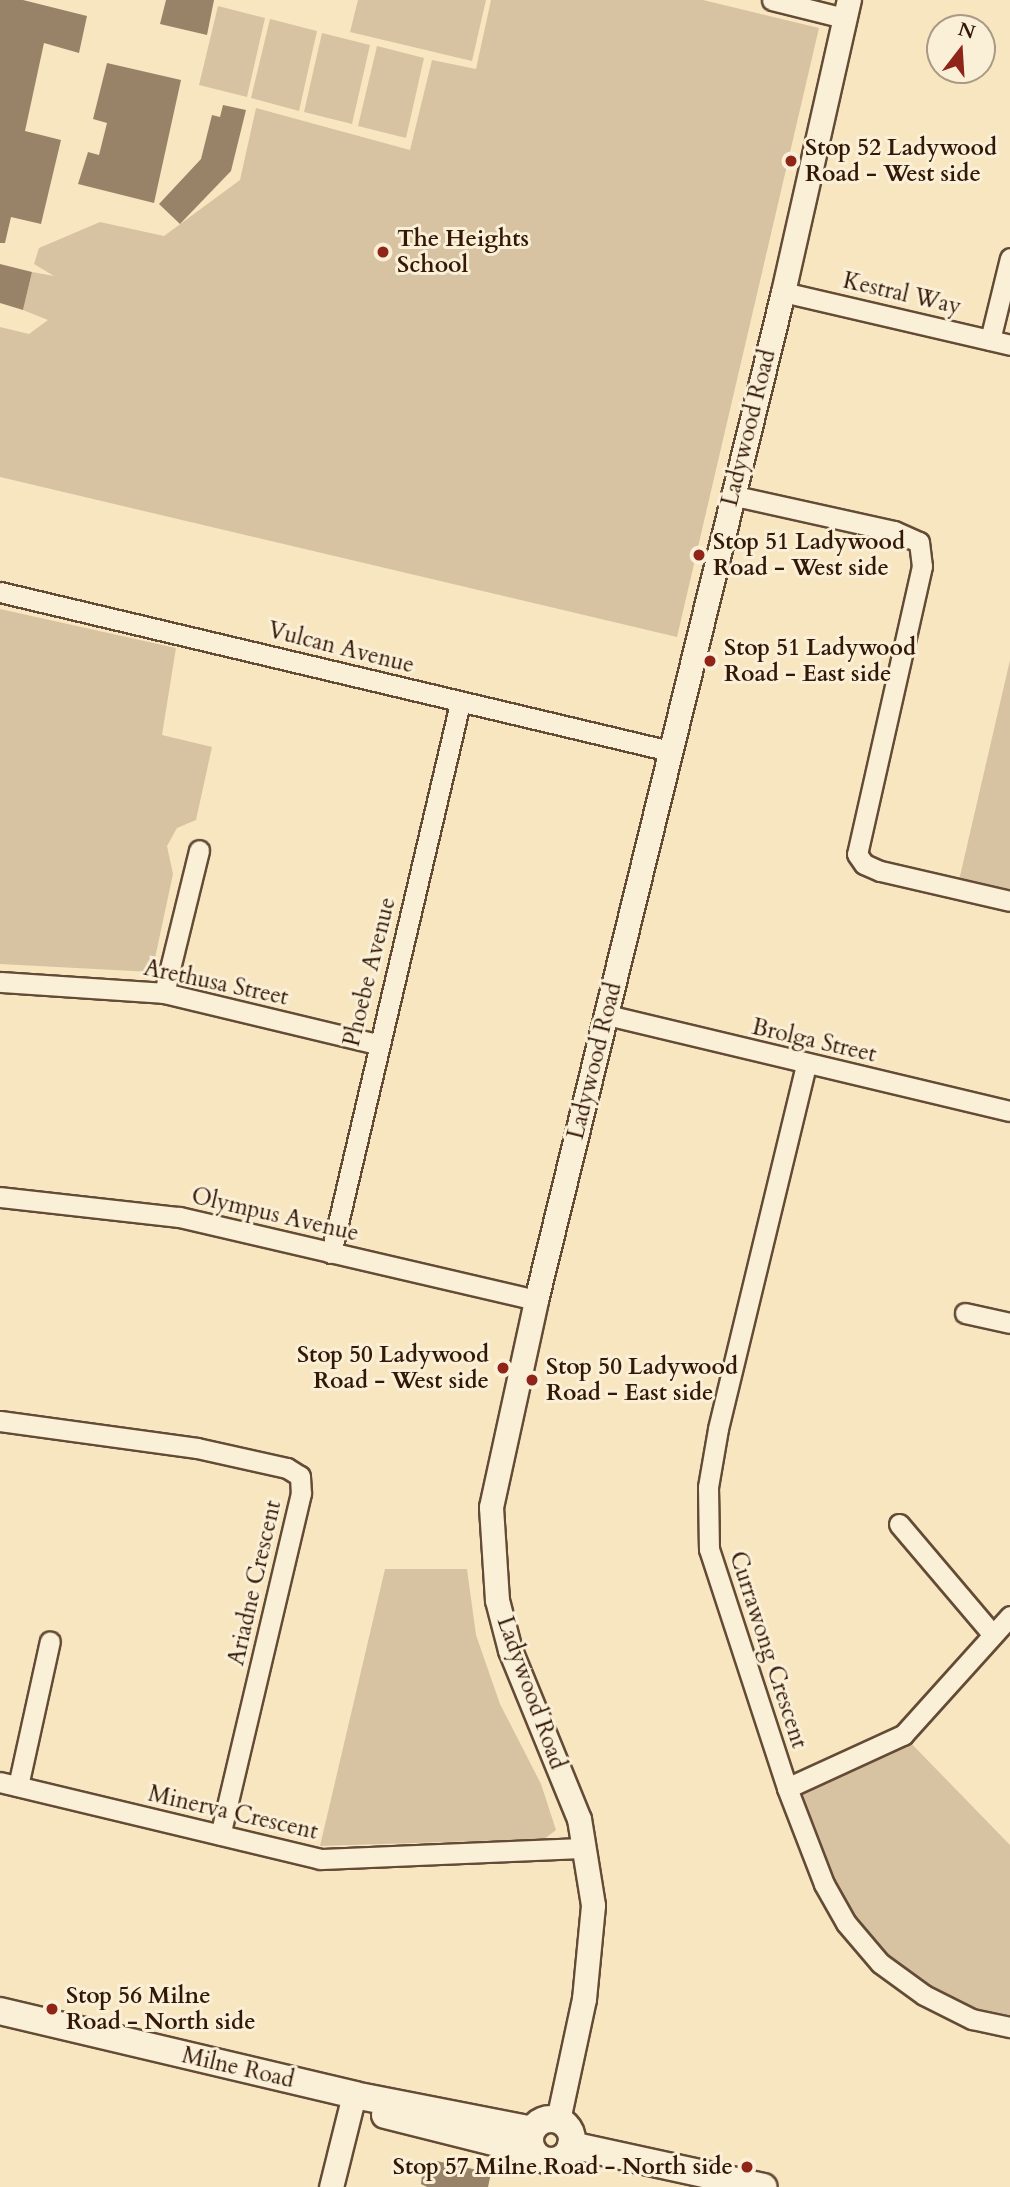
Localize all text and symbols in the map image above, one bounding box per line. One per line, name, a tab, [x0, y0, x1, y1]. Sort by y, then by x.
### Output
north arrow	[926, 14, 996, 84]
text: N	[955, 16, 978, 46]
place label: Stop 52 Ladywood Road - West side	[805, 134, 997, 188]
marker: Stop 52 Ladywood Road - West side	[783, 153, 799, 169]
place label: The Heights School	[397, 225, 529, 279]
marker: The Heights School	[375, 244, 391, 260]
street label: Kestral Way	[840, 267, 964, 321]
street label: Ladywood Road	[716, 347, 782, 509]
place label: Stop 51 Ladywood Road - West side	[713, 528, 905, 582]
marker: Stop 51 Ladywood Road - West side	[691, 547, 707, 563]
street label: Vulcan Avenue	[265, 617, 417, 679]
place label: Stop 51 Ladywood Road - East side	[724, 634, 916, 688]
marker: Stop 51 Ladywood Road - East side	[702, 653, 718, 669]
street label: Phoebe Avenue	[338, 895, 402, 1049]
street label: Arethusa Street	[141, 954, 291, 1012]
street label: Ladywood Road	[562, 980, 628, 1142]
street label: Brolga Street	[749, 1013, 879, 1069]
street label: Olympus Avenue	[189, 1182, 361, 1248]
place label: Stop 50 Ladywood Road - West side	[297, 1341, 489, 1395]
place label: Stop 50 Ladywood Road - East side	[546, 1353, 738, 1407]
marker: Stop 50 Ladywood Road - West side	[495, 1360, 511, 1376]
marker: Stop 50 Ladywood Road - East side	[524, 1372, 540, 1388]
street label: Ariadne Crescent	[223, 1498, 287, 1668]
street label: Currawong Crescent	[723, 1548, 813, 1752]
street label: Ladywood Road	[491, 1613, 571, 1773]
street label: Minerva Crescent	[146, 1780, 320, 1846]
place label: Stop 56 Milne Road - North side	[66, 1982, 256, 2036]
marker: Stop 56 Milne Road - North side	[44, 2001, 60, 2017]
street label: Milne Road	[179, 2042, 297, 2094]
place label: Stop 57 Milne Road - North side	[393, 2153, 733, 2181]
marker: Stop 57 Milne Road - North side	[739, 2159, 755, 2175]

